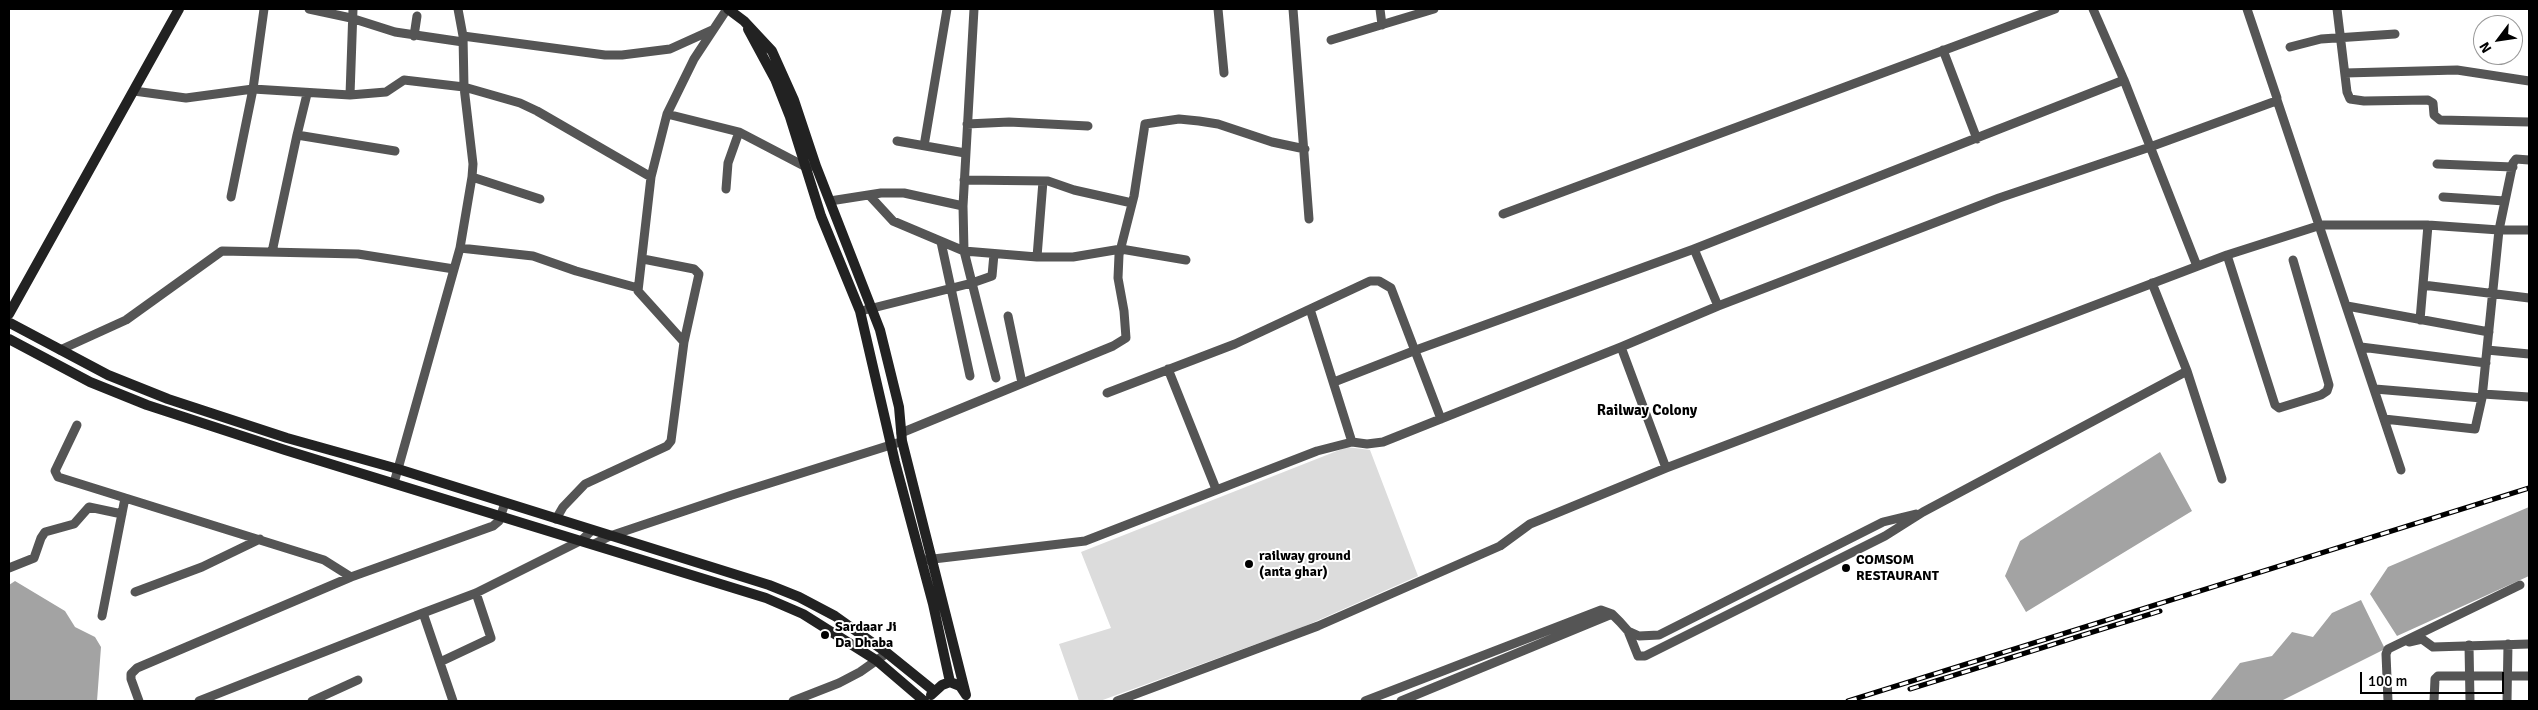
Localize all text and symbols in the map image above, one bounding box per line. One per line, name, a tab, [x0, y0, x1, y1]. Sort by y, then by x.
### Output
north arrow	[2473, 15, 2523, 65]
text: N	[2476, 39, 2495, 56]
district label: Railway Colony	[1597, 402, 1697, 420]
place label: railway ground (anta ghar)	[1259, 548, 1351, 580]
place label: COMSOM RESTAURANT	[1856, 552, 1939, 584]
marker: railway ground (anta ghar)	[1243, 558, 1255, 570]
marker: COMSOM RESTAURANT	[1840, 562, 1852, 574]
place label: Sardaar Ji Da Dhaba	[835, 619, 897, 652]
marker: Sardaar Ji Da Dhaba	[819, 629, 831, 641]
scale bar	[2363, 662, 2507, 694]
text: 100 m	[2368, 672, 2408, 690]

